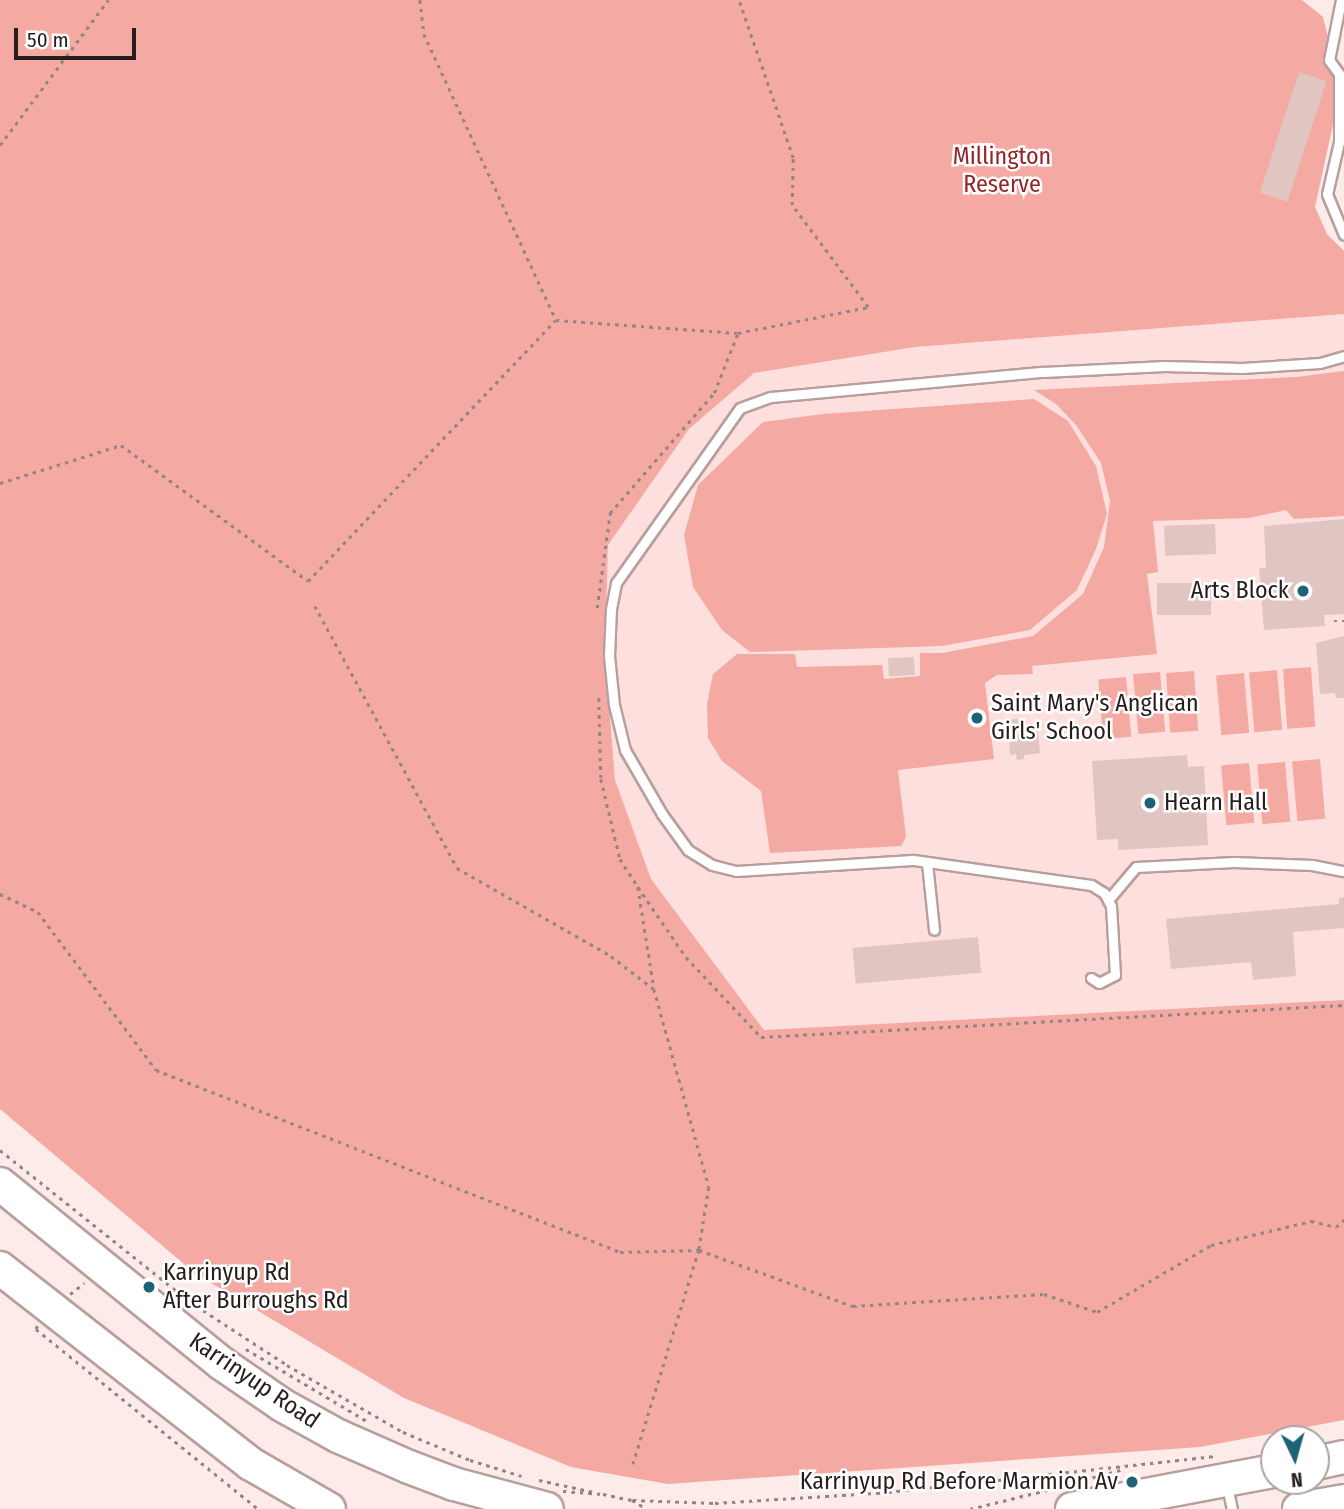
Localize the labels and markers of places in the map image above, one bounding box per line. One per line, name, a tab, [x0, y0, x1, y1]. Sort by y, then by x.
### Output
place label: Arts Block	[1191, 577, 1289, 605]
marker: Arts Block	[1295, 583, 1311, 599]
place label: Saint Mary's Anglican Girls' School	[991, 690, 1199, 746]
marker: Saint Mary's Anglican Girls' School	[969, 710, 985, 726]
place label: Hearn Hall	[1164, 789, 1267, 817]
marker: Hearn Hall	[1142, 795, 1158, 811]
place label: Karrinyup Rd After Burroughs Rd	[163, 1259, 349, 1315]
marker: Karrinyup Rd After Burroughs Rd	[141, 1279, 157, 1295]
place label: Karrinyup Rd Before Marmion Av	[800, 1468, 1118, 1496]
marker: Karrinyup Rd Before Marmion Av	[1124, 1474, 1140, 1490]

